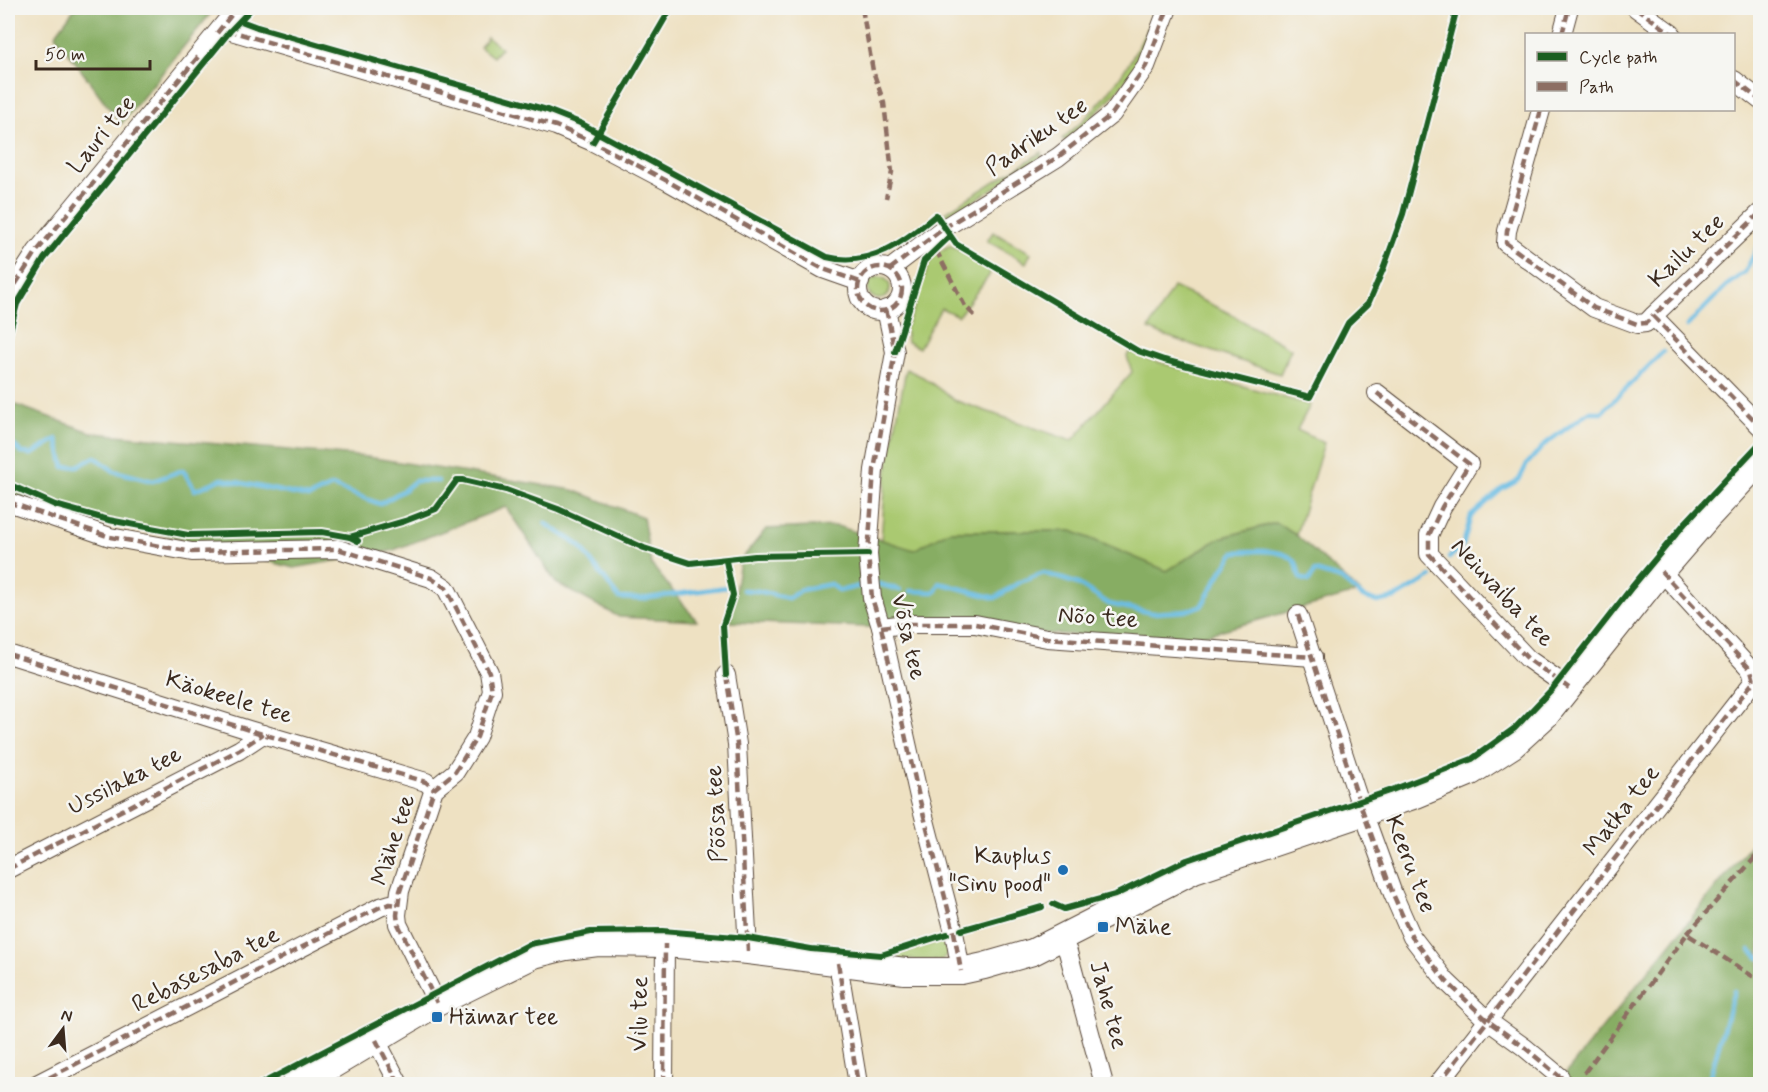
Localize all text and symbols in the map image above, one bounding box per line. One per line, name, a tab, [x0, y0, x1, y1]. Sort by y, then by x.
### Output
scale bar	[36, 33, 150, 71]
legend	[1525, 33, 1735, 111]
text: 50 m	[45, 43, 85, 67]
text: Cycle path	[1579, 46, 1657, 70]
text: Path	[1579, 76, 1614, 100]
street label: Lauri tee	[61, 89, 143, 181]
street label: Padriku tee	[980, 90, 1094, 184]
street label: Kailu tee	[1642, 207, 1732, 295]
street label: Neiuvaiba tee	[1444, 532, 1560, 654]
street label: Võsa tee	[883, 591, 933, 683]
street label: Nõo tee	[1057, 600, 1139, 636]
street label: Käokeele tee	[162, 664, 296, 732]
street label: Ussilaka tee	[63, 739, 187, 823]
street label: Matka tee	[1577, 759, 1668, 863]
street label: Põõsa tee	[699, 764, 735, 864]
street label: Mähe tee	[365, 790, 423, 890]
street label: Keeru tee	[1377, 811, 1443, 917]
place label: Kauplus "Sinu pood"	[949, 841, 1051, 900]
marker: Kauplus "Sinu pood"	[1056, 863, 1070, 877]
place label: Mähe	[1115, 912, 1172, 943]
street label: Rebasesaba tee	[127, 919, 285, 1020]
marker: Mähe	[1096, 920, 1110, 934]
street label: Jahe tee	[1081, 958, 1135, 1053]
street label: Vilu tee	[624, 976, 656, 1052]
north arrow	[33, 999, 93, 1059]
place label: Hämar tee	[449, 1002, 558, 1033]
text: N	[59, 1004, 75, 1028]
marker: Hämar tee	[430, 1010, 444, 1024]

